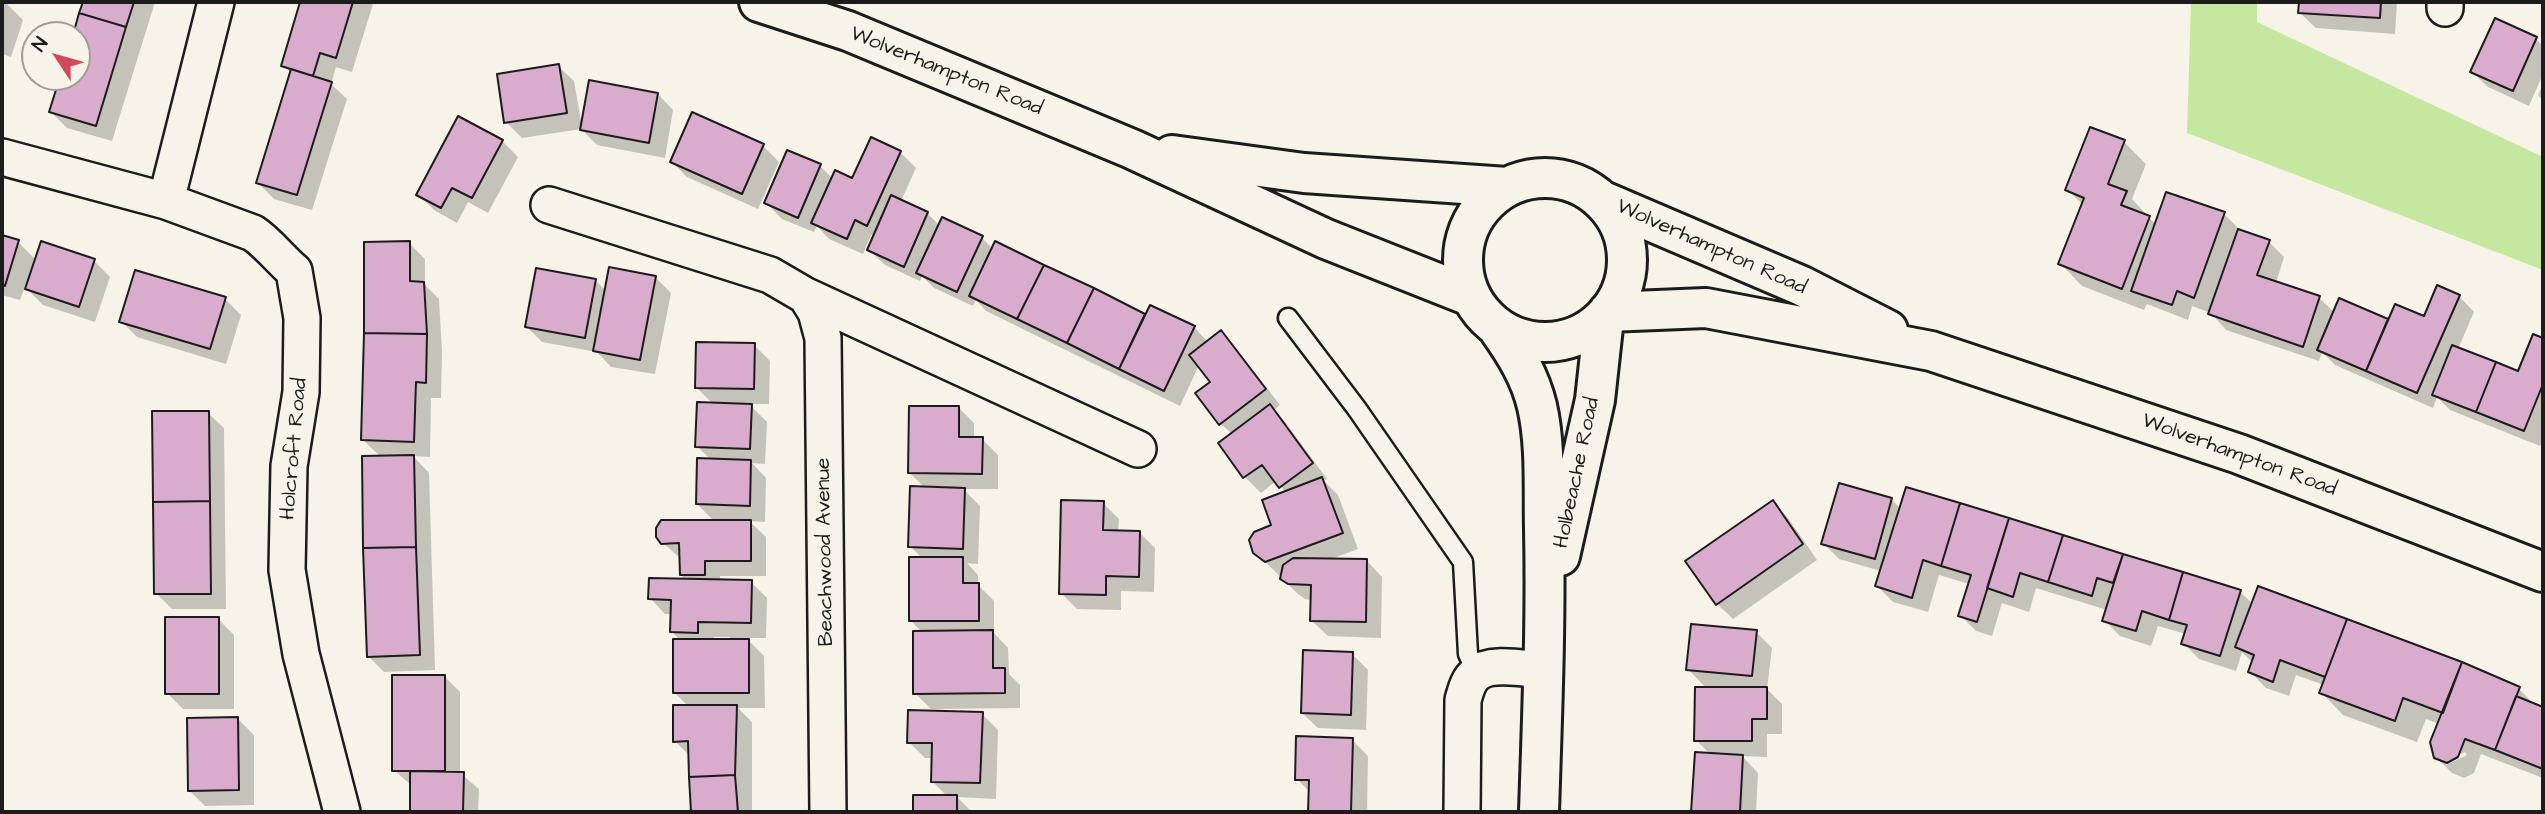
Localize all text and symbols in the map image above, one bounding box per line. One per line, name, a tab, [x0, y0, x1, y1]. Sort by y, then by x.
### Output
north arrow	[21, 21, 91, 91]
street label: Wolverhampton Road	[846, 22, 1046, 122]
text: N	[26, 32, 55, 57]
street label: Wolverhampton Road	[1612, 195, 1810, 301]
street label: Holcroft Road	[276, 377, 314, 521]
street label: Holbeache Road	[1550, 395, 1606, 551]
street label: Wolverhampton Road	[2138, 409, 2340, 503]
street label: Beachwood Avenue	[812, 457, 840, 647]

